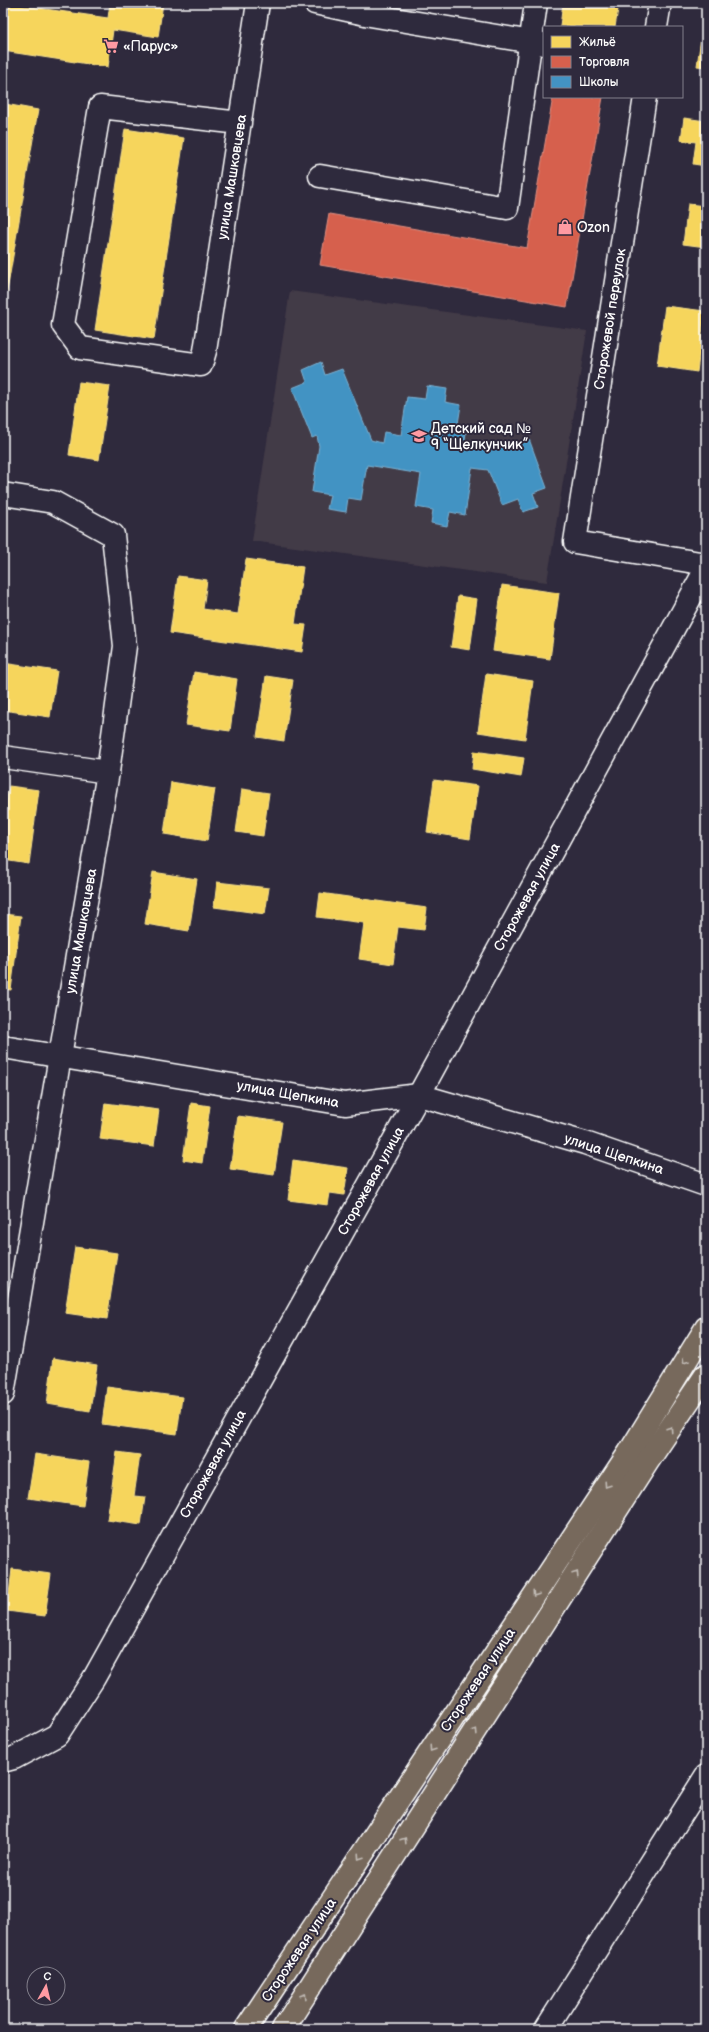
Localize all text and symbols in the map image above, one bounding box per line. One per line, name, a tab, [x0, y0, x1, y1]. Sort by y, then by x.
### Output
legend	[543, 26, 683, 98]
text: Жильё	[579, 35, 616, 50]
supermarket icon: «Парус»	[102, 37, 120, 55]
place label: «Парус»	[123, 38, 178, 55]
text: Торговля	[579, 55, 630, 70]
text: Школы	[579, 75, 618, 90]
street label: улица Машковцева	[214, 112, 250, 241]
shop icon: Ozon	[556, 218, 574, 236]
place label: Ozon	[577, 219, 610, 236]
street label: Сторожевой переулок	[590, 247, 630, 391]
place label: Детский сад № 9 “Щелкунчик”	[431, 420, 531, 453]
school or university icon: Детский сад № 9 “Щелкунчик”	[410, 427, 428, 445]
street label: Сторожевая улица	[490, 839, 564, 954]
street label: улица Машковцева	[62, 866, 101, 995]
street label: улица Щепкина	[236, 1077, 341, 1111]
street label: Сторожевая улица	[334, 1123, 408, 1238]
street label: улица Щепкина	[562, 1130, 667, 1178]
one-way arrow	[683, 1357, 690, 1364]
street label: Сторожевая улица	[176, 1406, 250, 1521]
one-way arrow	[665, 1426, 673, 1433]
one-way arrow	[605, 1481, 612, 1488]
one-way arrow	[571, 1571, 578, 1578]
one-way arrow	[532, 1590, 540, 1597]
street label: Сторожевая улица	[437, 1624, 519, 1735]
one-way arrow	[470, 1728, 477, 1735]
one-way arrow	[429, 1745, 437, 1752]
one-way arrow	[400, 1837, 407, 1844]
one-way arrow	[358, 1853, 365, 1860]
street label: Сторожевая улица	[258, 1894, 340, 2005]
north arrow	[26, 1966, 66, 2006]
text: С	[43, 1970, 52, 1984]
one-way arrow	[299, 1993, 306, 2000]

